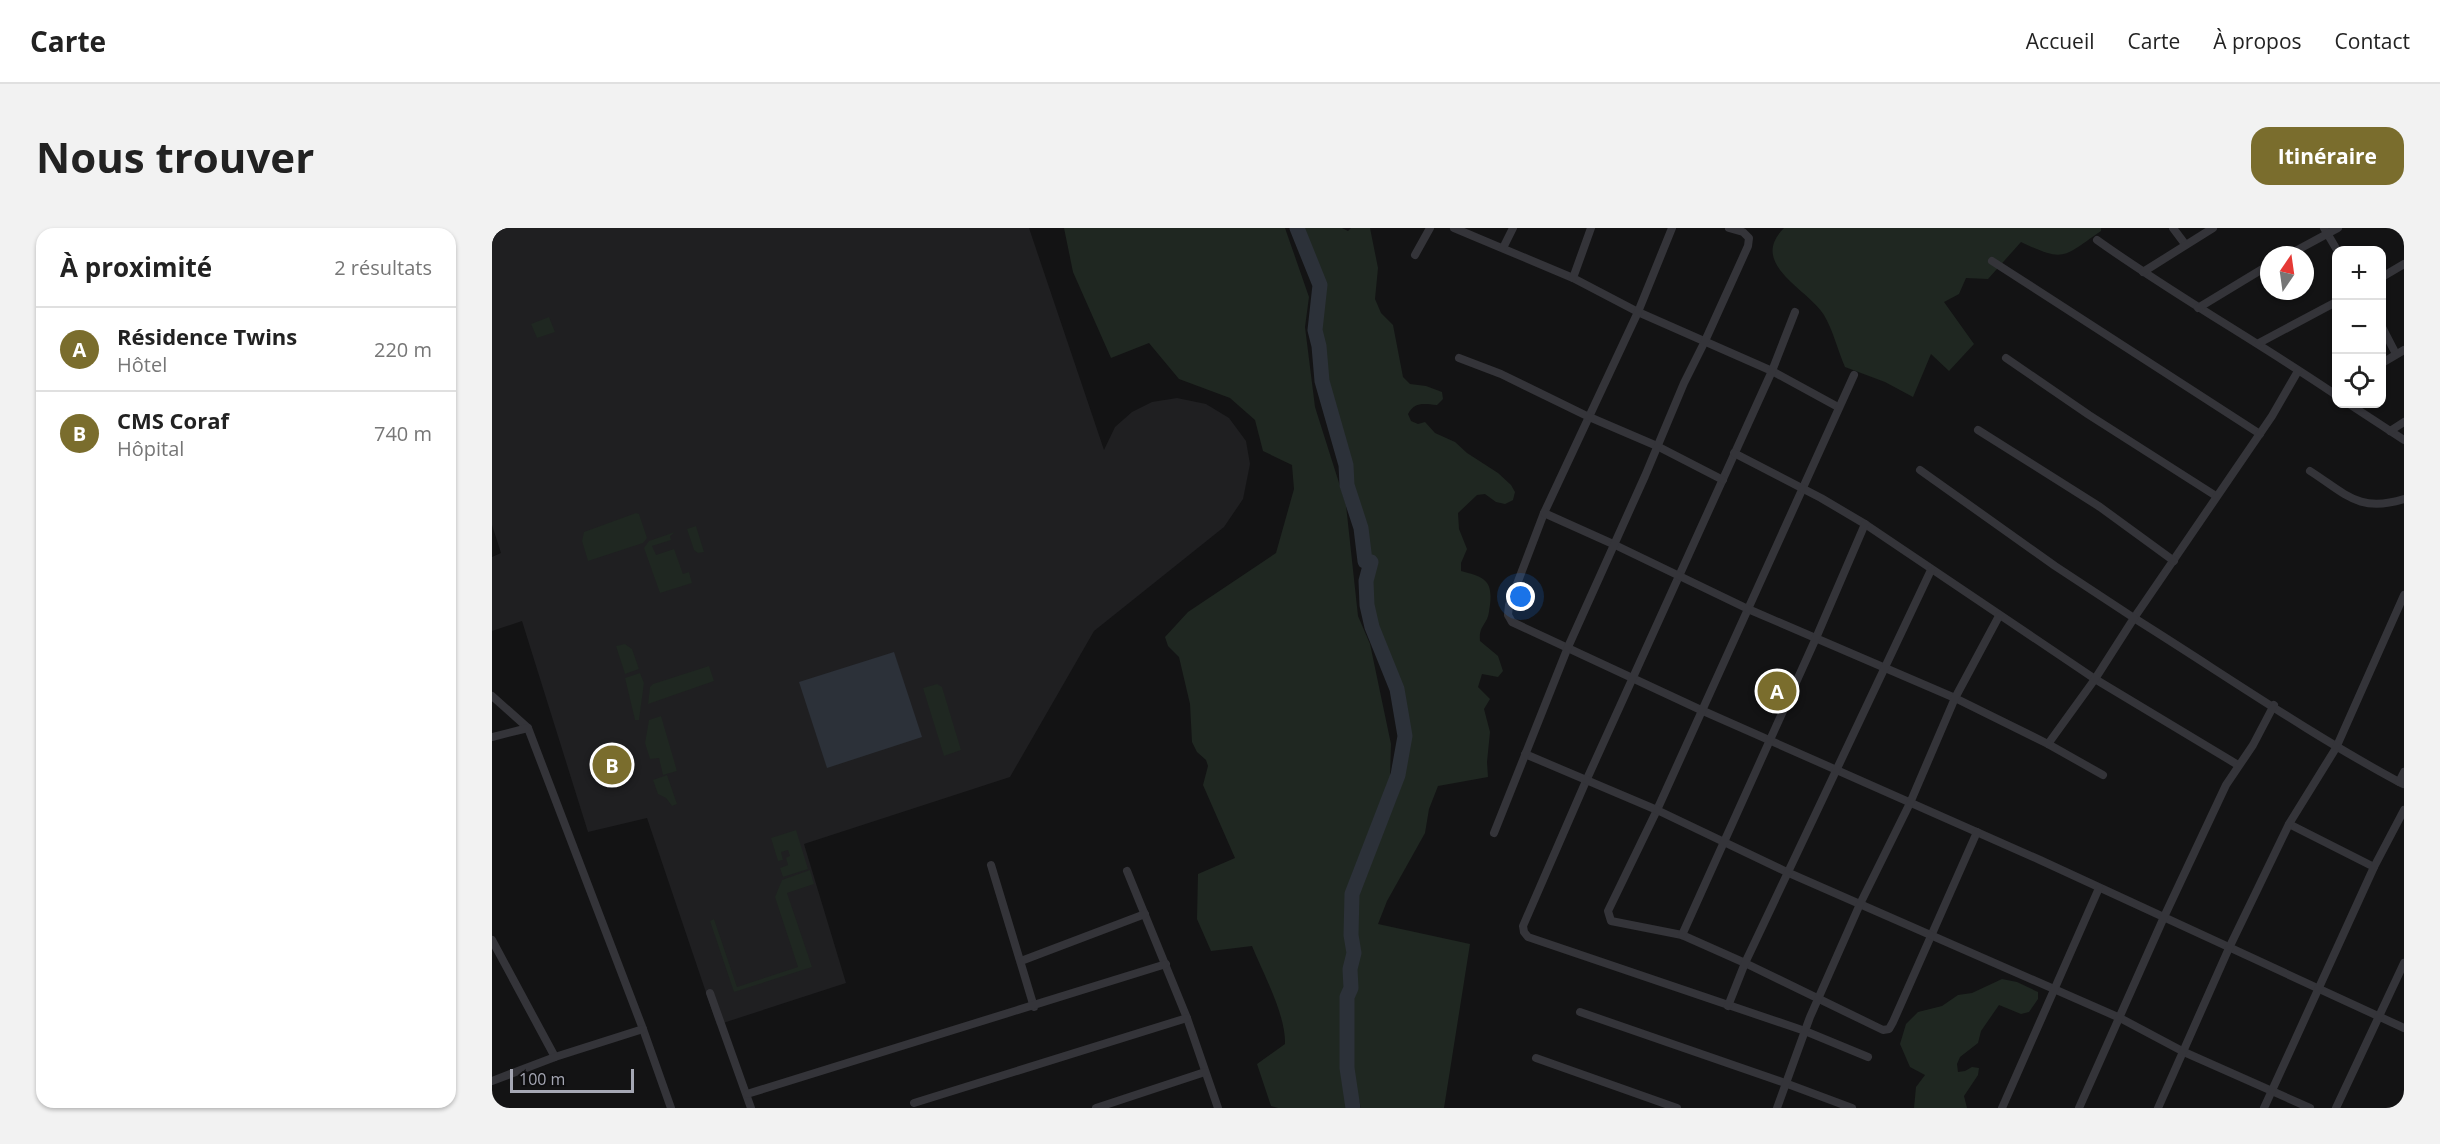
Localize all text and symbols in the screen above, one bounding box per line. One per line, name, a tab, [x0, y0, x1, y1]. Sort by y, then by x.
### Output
text: Carte	[30, 22, 106, 60]
text: Accueil	[2026, 27, 2094, 55]
text: Carte	[2127, 27, 2180, 55]
text: À propos	[2213, 27, 2302, 55]
text: Contact	[2335, 27, 2410, 55]
button: Itinéraire	[2251, 127, 2404, 185]
text: Nous trouver	[36, 128, 314, 185]
north arrow	[2260, 246, 2314, 300]
map controls	[2332, 246, 2386, 408]
button: +	[2332, 246, 2386, 300]
text: À proximité	[60, 249, 212, 285]
text: 2 résultats	[334, 254, 432, 281]
button: −	[2332, 300, 2386, 354]
text: Résidence Twins	[117, 321, 297, 351]
text: A	[73, 336, 86, 363]
text: 220 m	[374, 336, 432, 363]
text: Hôtel	[117, 351, 167, 378]
button: locate	[2332, 354, 2386, 408]
text: CMS Coraf	[117, 405, 229, 435]
text: B	[73, 420, 86, 447]
text: 740 m	[374, 420, 432, 447]
text: Hôpital	[117, 435, 184, 462]
your location	[1506, 582, 1535, 611]
pin: A	[1758, 668, 1796, 714]
pin: B	[592, 742, 632, 788]
scale bar	[510, 1066, 634, 1094]
text: 100 m	[519, 1068, 565, 1090]

